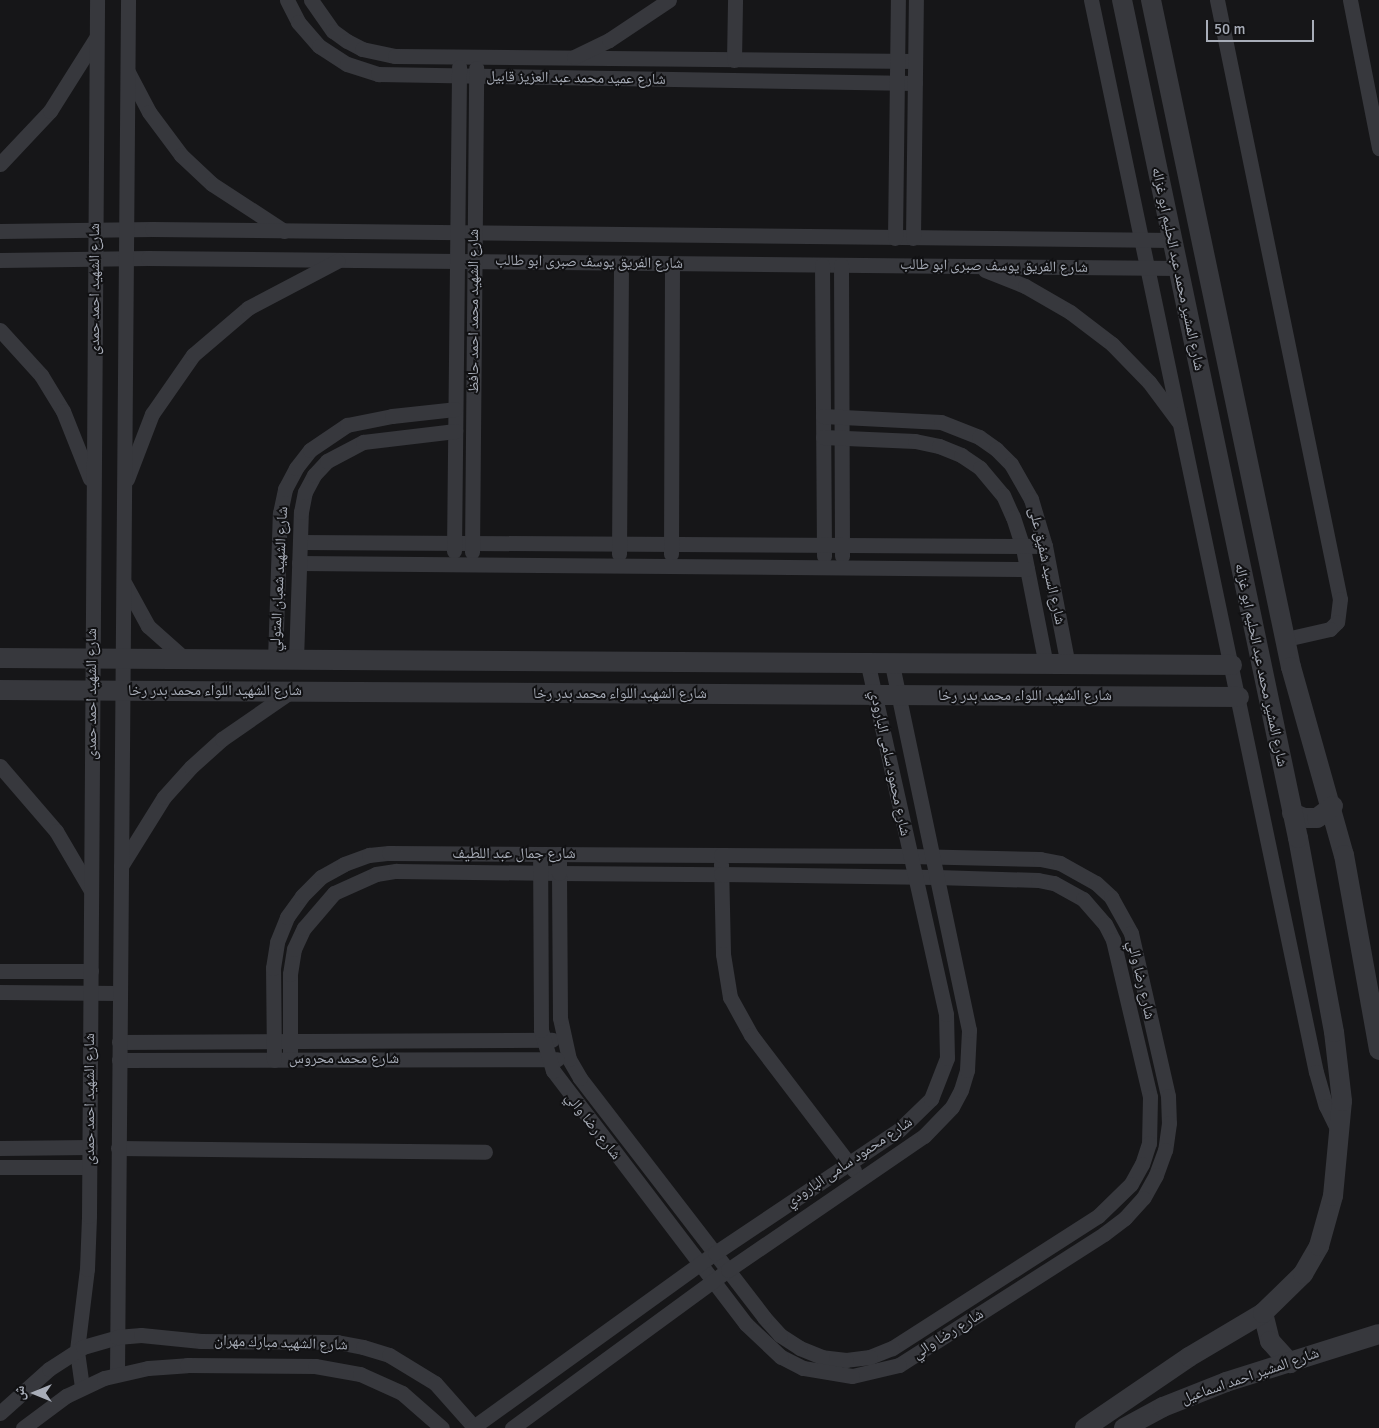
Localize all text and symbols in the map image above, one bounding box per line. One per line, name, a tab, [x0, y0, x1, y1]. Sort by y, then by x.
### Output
scale bar	[1209, 10, 1316, 42]
text: 50 m	[1214, 20, 1245, 38]
street label: شارع عميد محمد عبد العزيز قابيل	[486, 67, 666, 89]
street label: شارع المشير محمد عبد الحليم ابو غزاله	[1148, 166, 1208, 372]
street label: شارع الشهيد احمد حمدى	[86, 223, 104, 355]
street label: شارع الشهيد محمد احمد حافظ	[465, 229, 483, 393]
street label: شارع الفريق يوسف صبرى ابو طالب	[495, 251, 683, 273]
street label: شارع الفريق يوسف صبرى ابو طالب	[900, 255, 1088, 277]
street label: شارع الشهيد شعبان المتولي	[266, 506, 292, 652]
street label: شارع السيد شفيق على	[1025, 506, 1069, 626]
street label: شارع المشير محمد عبد الحليم ابو غزاله	[1231, 562, 1291, 768]
street label: شارع الشهيد احمد حمدى	[83, 628, 101, 760]
street label: شارع الشهيد اللواء محمد بدر رخا	[128, 682, 302, 700]
street label: شارع الشهيد اللواء محمد بدر رخا	[533, 685, 707, 703]
street label: شارع الشهيد اللواء محمد بدر رخا	[938, 687, 1112, 705]
street label: شارع محمود سامى البارودي	[866, 688, 914, 838]
street label: شارع جمال عبد اللطيف	[452, 845, 576, 863]
street label: شارع رضا والي	[1123, 939, 1159, 1021]
street label: شارع الشهيد احمد حمدى	[81, 1033, 99, 1165]
street label: شارع محمد محروس	[289, 1050, 399, 1068]
street label: شارع رضا والي	[561, 1089, 625, 1163]
street label: شارع محمود سامى البارودي	[782, 1113, 916, 1211]
street label: شارع رضا والي	[909, 1305, 987, 1363]
street label: شارع الشهيد مبارك مهران	[214, 1332, 348, 1354]
street label: شارع المشير احمد اسماعيل	[1179, 1344, 1321, 1408]
north arrow	[10, 1368, 60, 1418]
text: ش	[11, 1386, 28, 1400]

